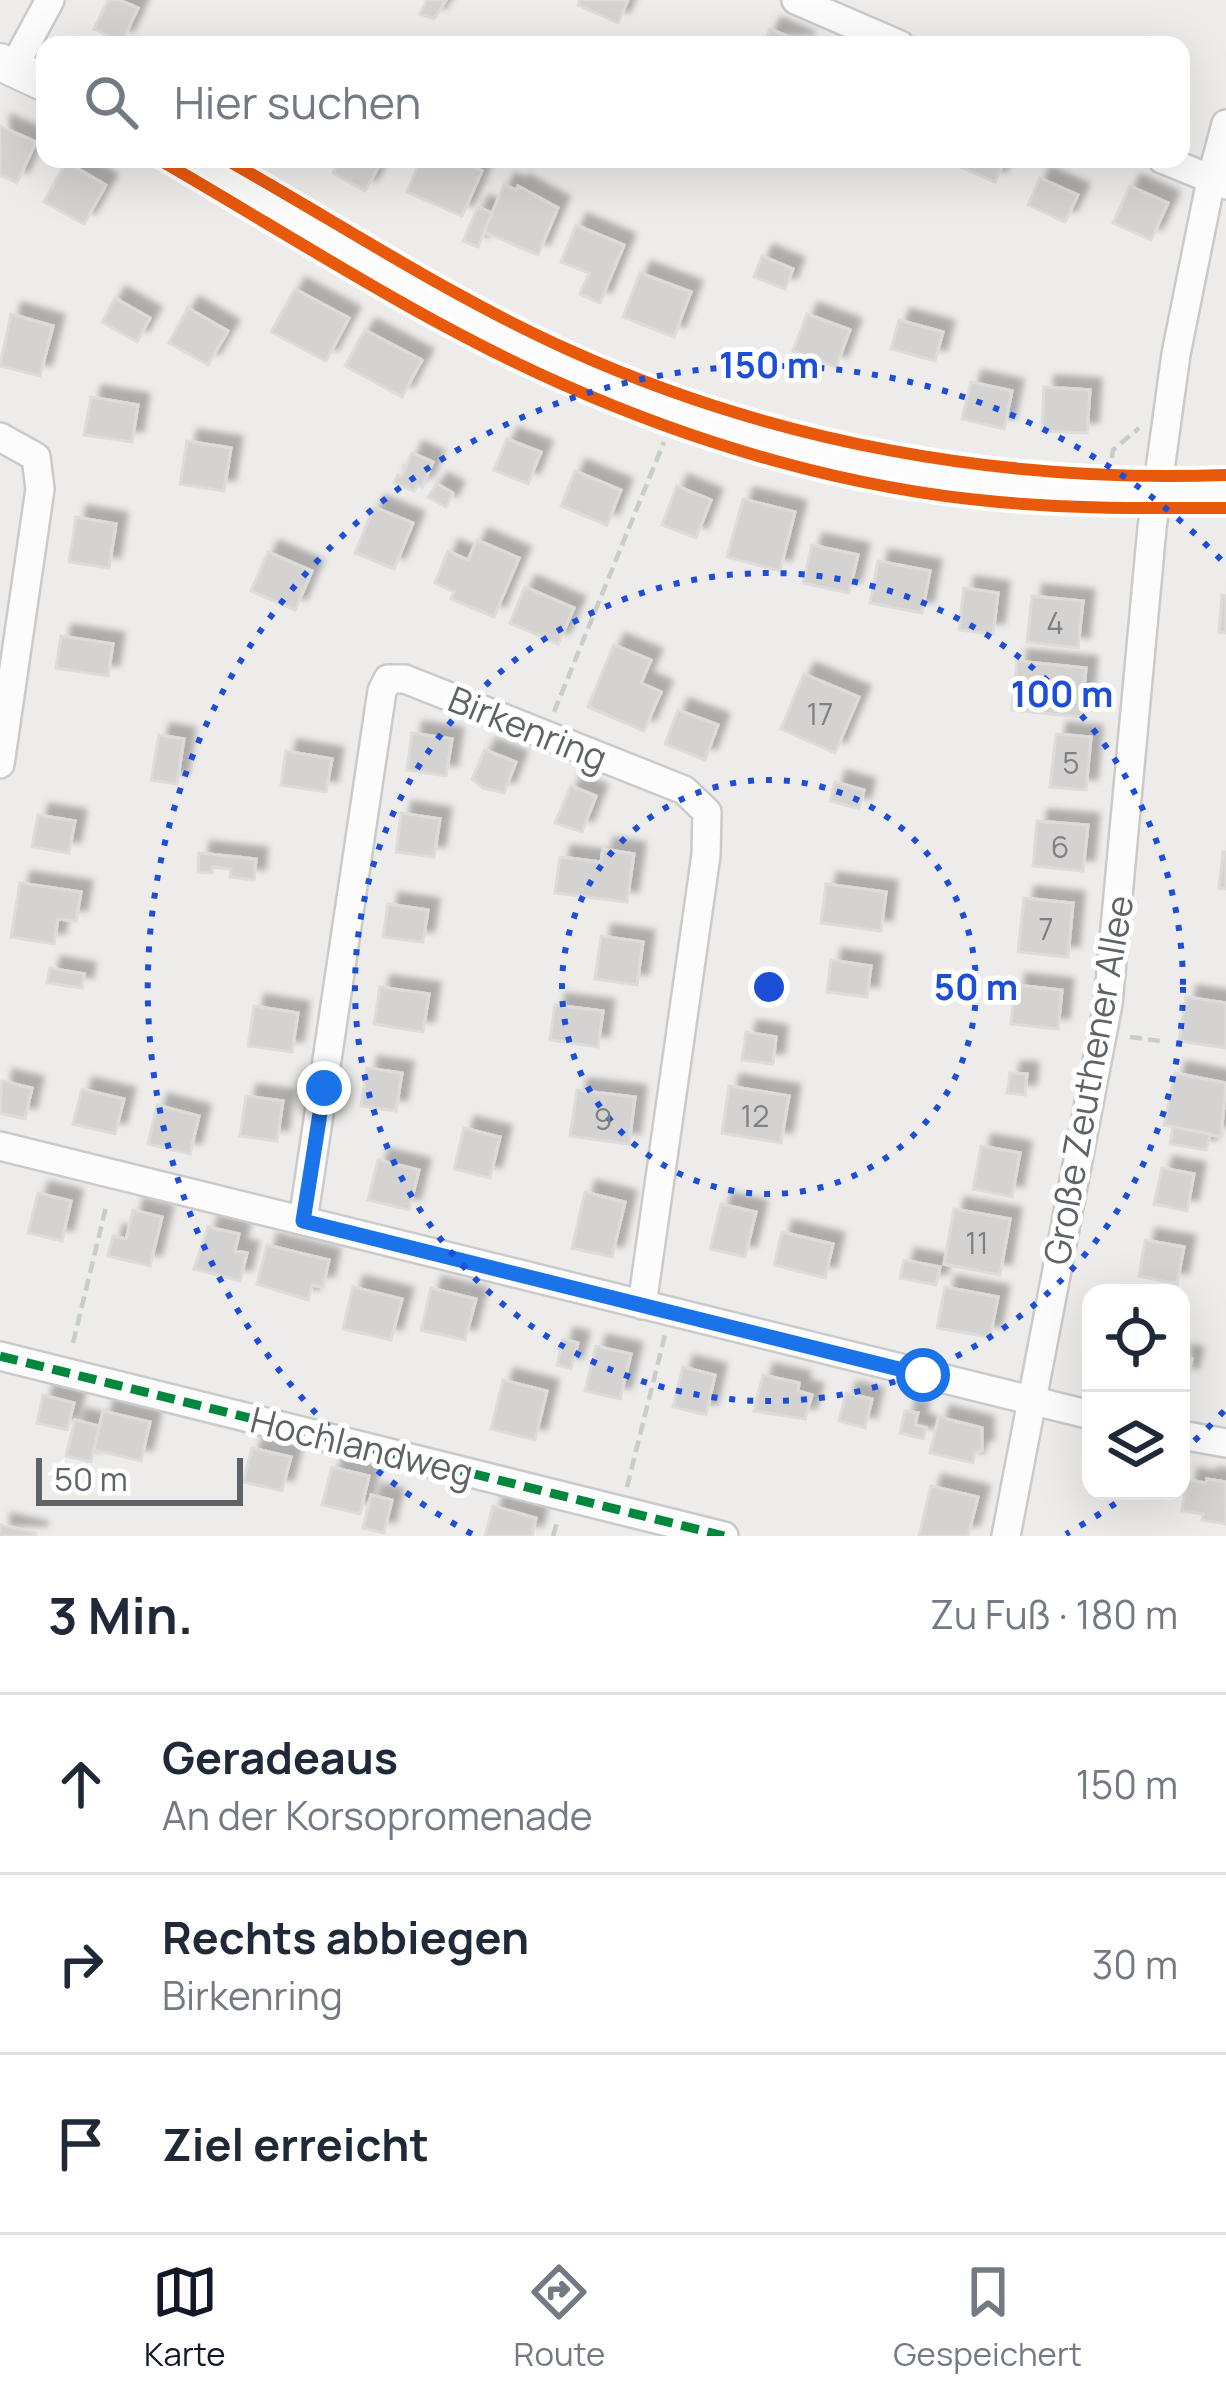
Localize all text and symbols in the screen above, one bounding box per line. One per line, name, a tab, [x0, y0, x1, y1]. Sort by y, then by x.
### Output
search box	[36, 36, 1190, 168]
icon: search	[78, 69, 144, 135]
text: Hier suchen	[174, 71, 421, 133]
text: 150 m	[719, 340, 819, 389]
house number: 4	[1046, 602, 1064, 643]
text: 100 m	[1011, 669, 1113, 718]
street label: Birkenring	[441, 674, 615, 782]
house number: 17	[807, 693, 833, 734]
house number: 5	[1062, 742, 1080, 783]
house number: 6	[1051, 826, 1069, 867]
street label: Große Zeuthener Allee	[1031, 892, 1145, 1268]
house number: 7	[1038, 908, 1054, 949]
text: 50 m	[934, 962, 1018, 1011]
centre of rings	[748, 966, 790, 1008]
route end	[297, 1061, 351, 1115]
house number: 12	[741, 1095, 769, 1136]
house number: 9	[594, 1098, 612, 1139]
house number: 11	[965, 1222, 989, 1263]
map controls	[1082, 1284, 1190, 1500]
button: locate	[1082, 1284, 1190, 1392]
route start	[896, 1348, 950, 1402]
button: layers	[1082, 1392, 1190, 1500]
street label: Hochlandweg	[246, 1395, 478, 1497]
scale bar	[36, 1452, 243, 1505]
text: 50 m	[54, 1456, 128, 1501]
text: 3 Min.	[48, 1580, 193, 1649]
text: Zu Fuß · 180 m	[930, 1587, 1178, 1641]
text: Geradeaus	[162, 1726, 398, 1788]
icon: ahead	[48, 1751, 114, 1817]
text: 150 m	[1076, 1757, 1178, 1811]
text: An der Korsopromenade	[162, 1788, 593, 1842]
text: Rechts abbiegen	[162, 1906, 529, 1968]
icon: right	[48, 1931, 114, 1997]
text: 30 m	[1092, 1937, 1178, 1991]
text: Birkenring	[162, 1968, 343, 2022]
icon: arrive	[48, 2111, 114, 2177]
text: Ziel erreicht	[162, 2113, 429, 2175]
tab: Karte	[144, 2259, 226, 2376]
tab: Route	[514, 2259, 605, 2376]
tab: Gespeichert	[893, 2259, 1082, 2376]

